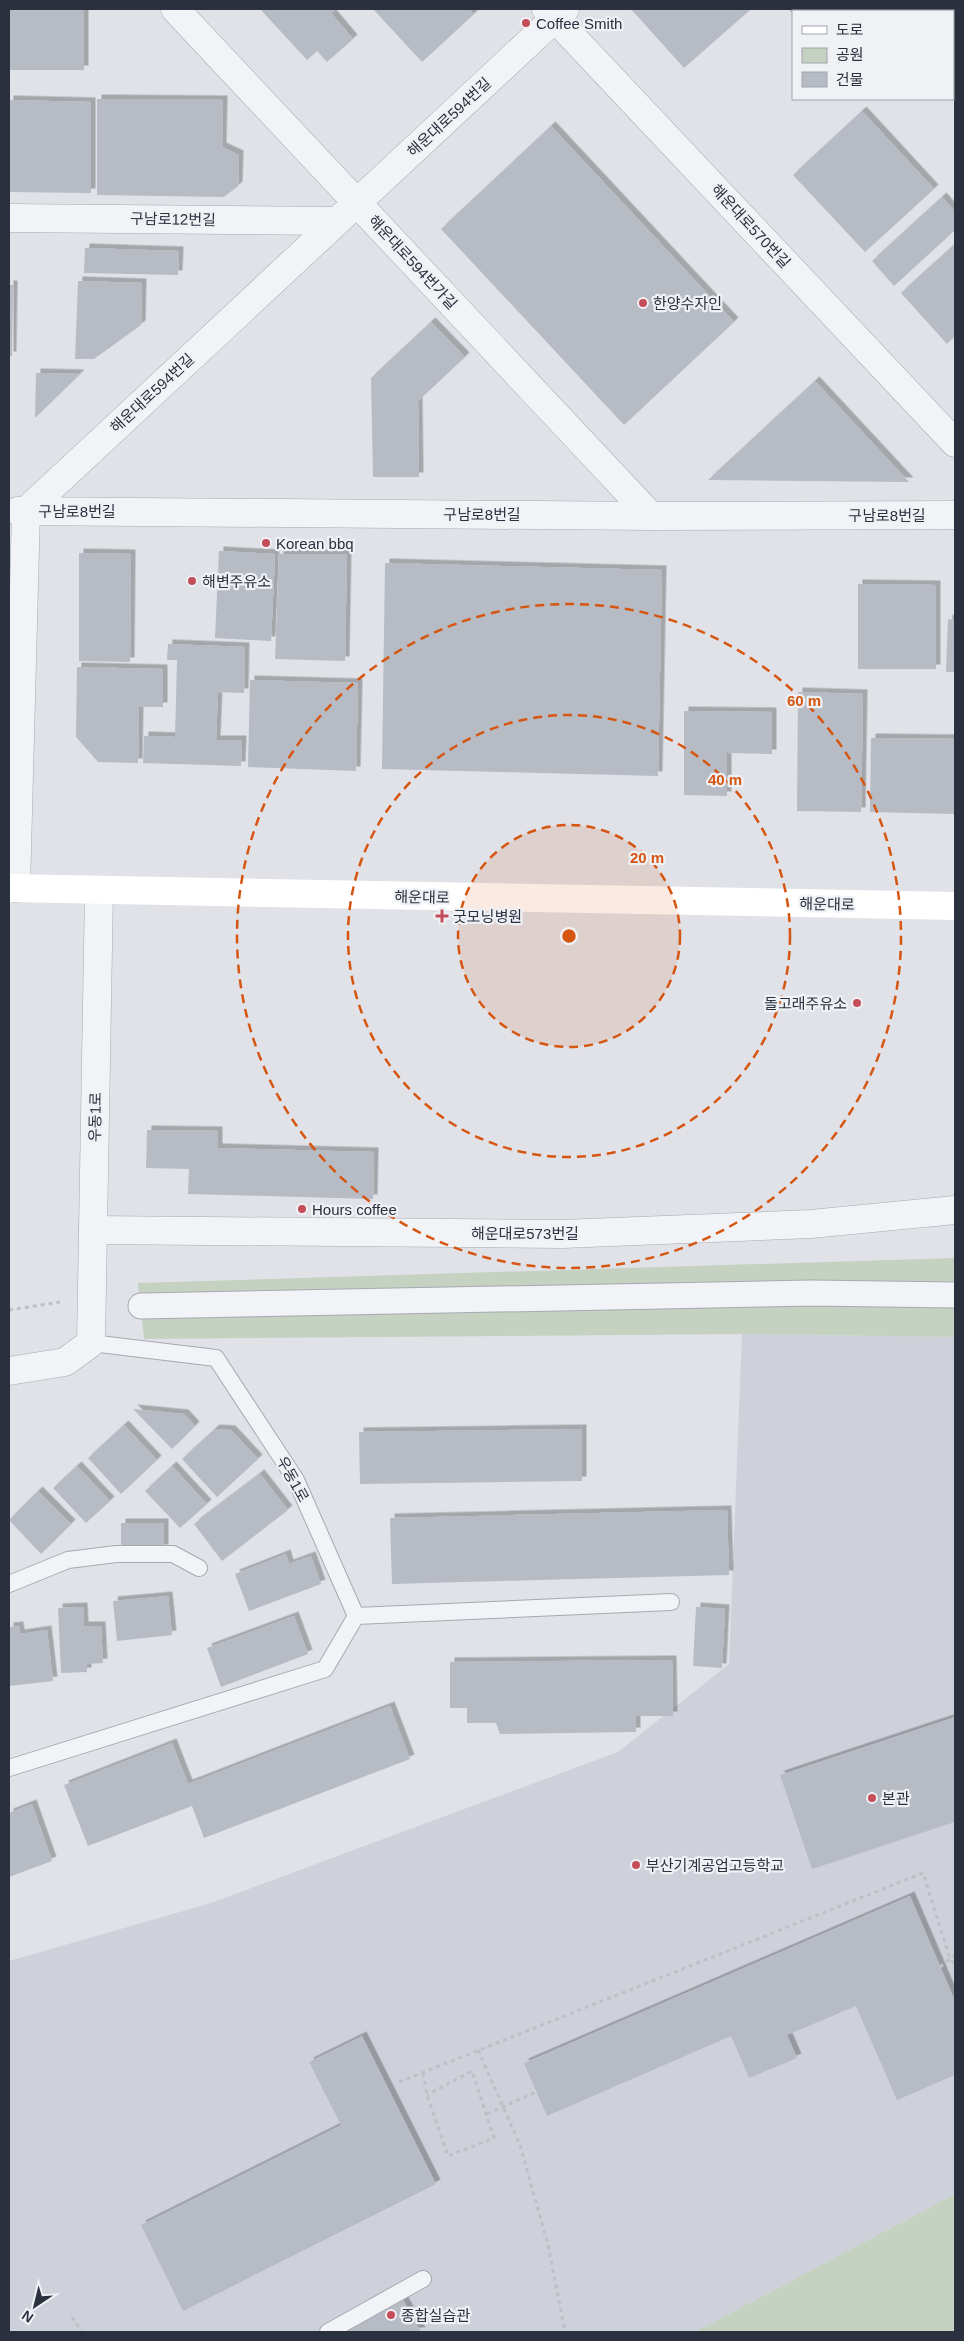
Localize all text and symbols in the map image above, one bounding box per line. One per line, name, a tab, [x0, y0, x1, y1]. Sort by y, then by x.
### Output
legend	[792, 10, 954, 100]
place label: Coffee Smith	[536, 15, 622, 32]
marker: Coffee Smith	[520, 17, 532, 29]
text: 도로	[836, 21, 864, 38]
text: 공원	[836, 46, 864, 63]
text: 건물	[836, 71, 864, 88]
street label: 해운대로594번길	[404, 74, 494, 160]
street label: 해운대로570번길	[708, 181, 794, 271]
street label: 구남로12번길	[130, 210, 216, 228]
street label: 해운대로594번가길	[365, 212, 461, 312]
place label: 한양수자인	[653, 295, 722, 312]
marker: 한양수자인	[637, 297, 649, 309]
street label: 해운대로594번길	[107, 350, 197, 436]
street label: 구남로8번길	[38, 503, 116, 520]
street label: 구남로8번길	[443, 506, 521, 523]
street label: 구남로8번길	[848, 507, 926, 524]
place label: Korean bbq	[276, 535, 354, 552]
marker: Korean bbq	[260, 537, 272, 549]
place label: 해변주유소	[202, 573, 271, 590]
marker: 해변주유소	[186, 575, 198, 587]
text: 60 m	[787, 692, 821, 709]
text: 40 m	[708, 771, 742, 788]
text: 20 m	[630, 849, 664, 866]
street label: 해운대로	[394, 888, 450, 906]
street label: 해운대로	[799, 895, 855, 913]
place label: 굿모닝병원	[453, 908, 522, 925]
marker: 굿모닝병원	[435, 909, 449, 923]
centre of rings	[560, 927, 578, 945]
place label: 돌고래주유소	[764, 995, 847, 1012]
marker: 돌고래주유소	[851, 997, 863, 1009]
street label: 우동1로	[86, 1092, 104, 1142]
place label: Hours coffee	[312, 1201, 397, 1218]
marker: Hours coffee	[296, 1203, 308, 1215]
street label: 해운대로573번길	[471, 1225, 579, 1242]
street label: 우동1로	[274, 1453, 312, 1505]
place label: 본관	[882, 1790, 910, 1807]
marker: 본관	[866, 1792, 878, 1804]
place label: 부산기계공업고등학교	[646, 1857, 784, 1874]
marker: 부산기계공업고등학교	[630, 1859, 642, 1871]
north arrow	[10, 2281, 60, 2331]
text: N	[19, 2307, 36, 2326]
place label: 종합실습관	[401, 2307, 470, 2324]
marker: 종합실습관	[385, 2309, 397, 2321]

